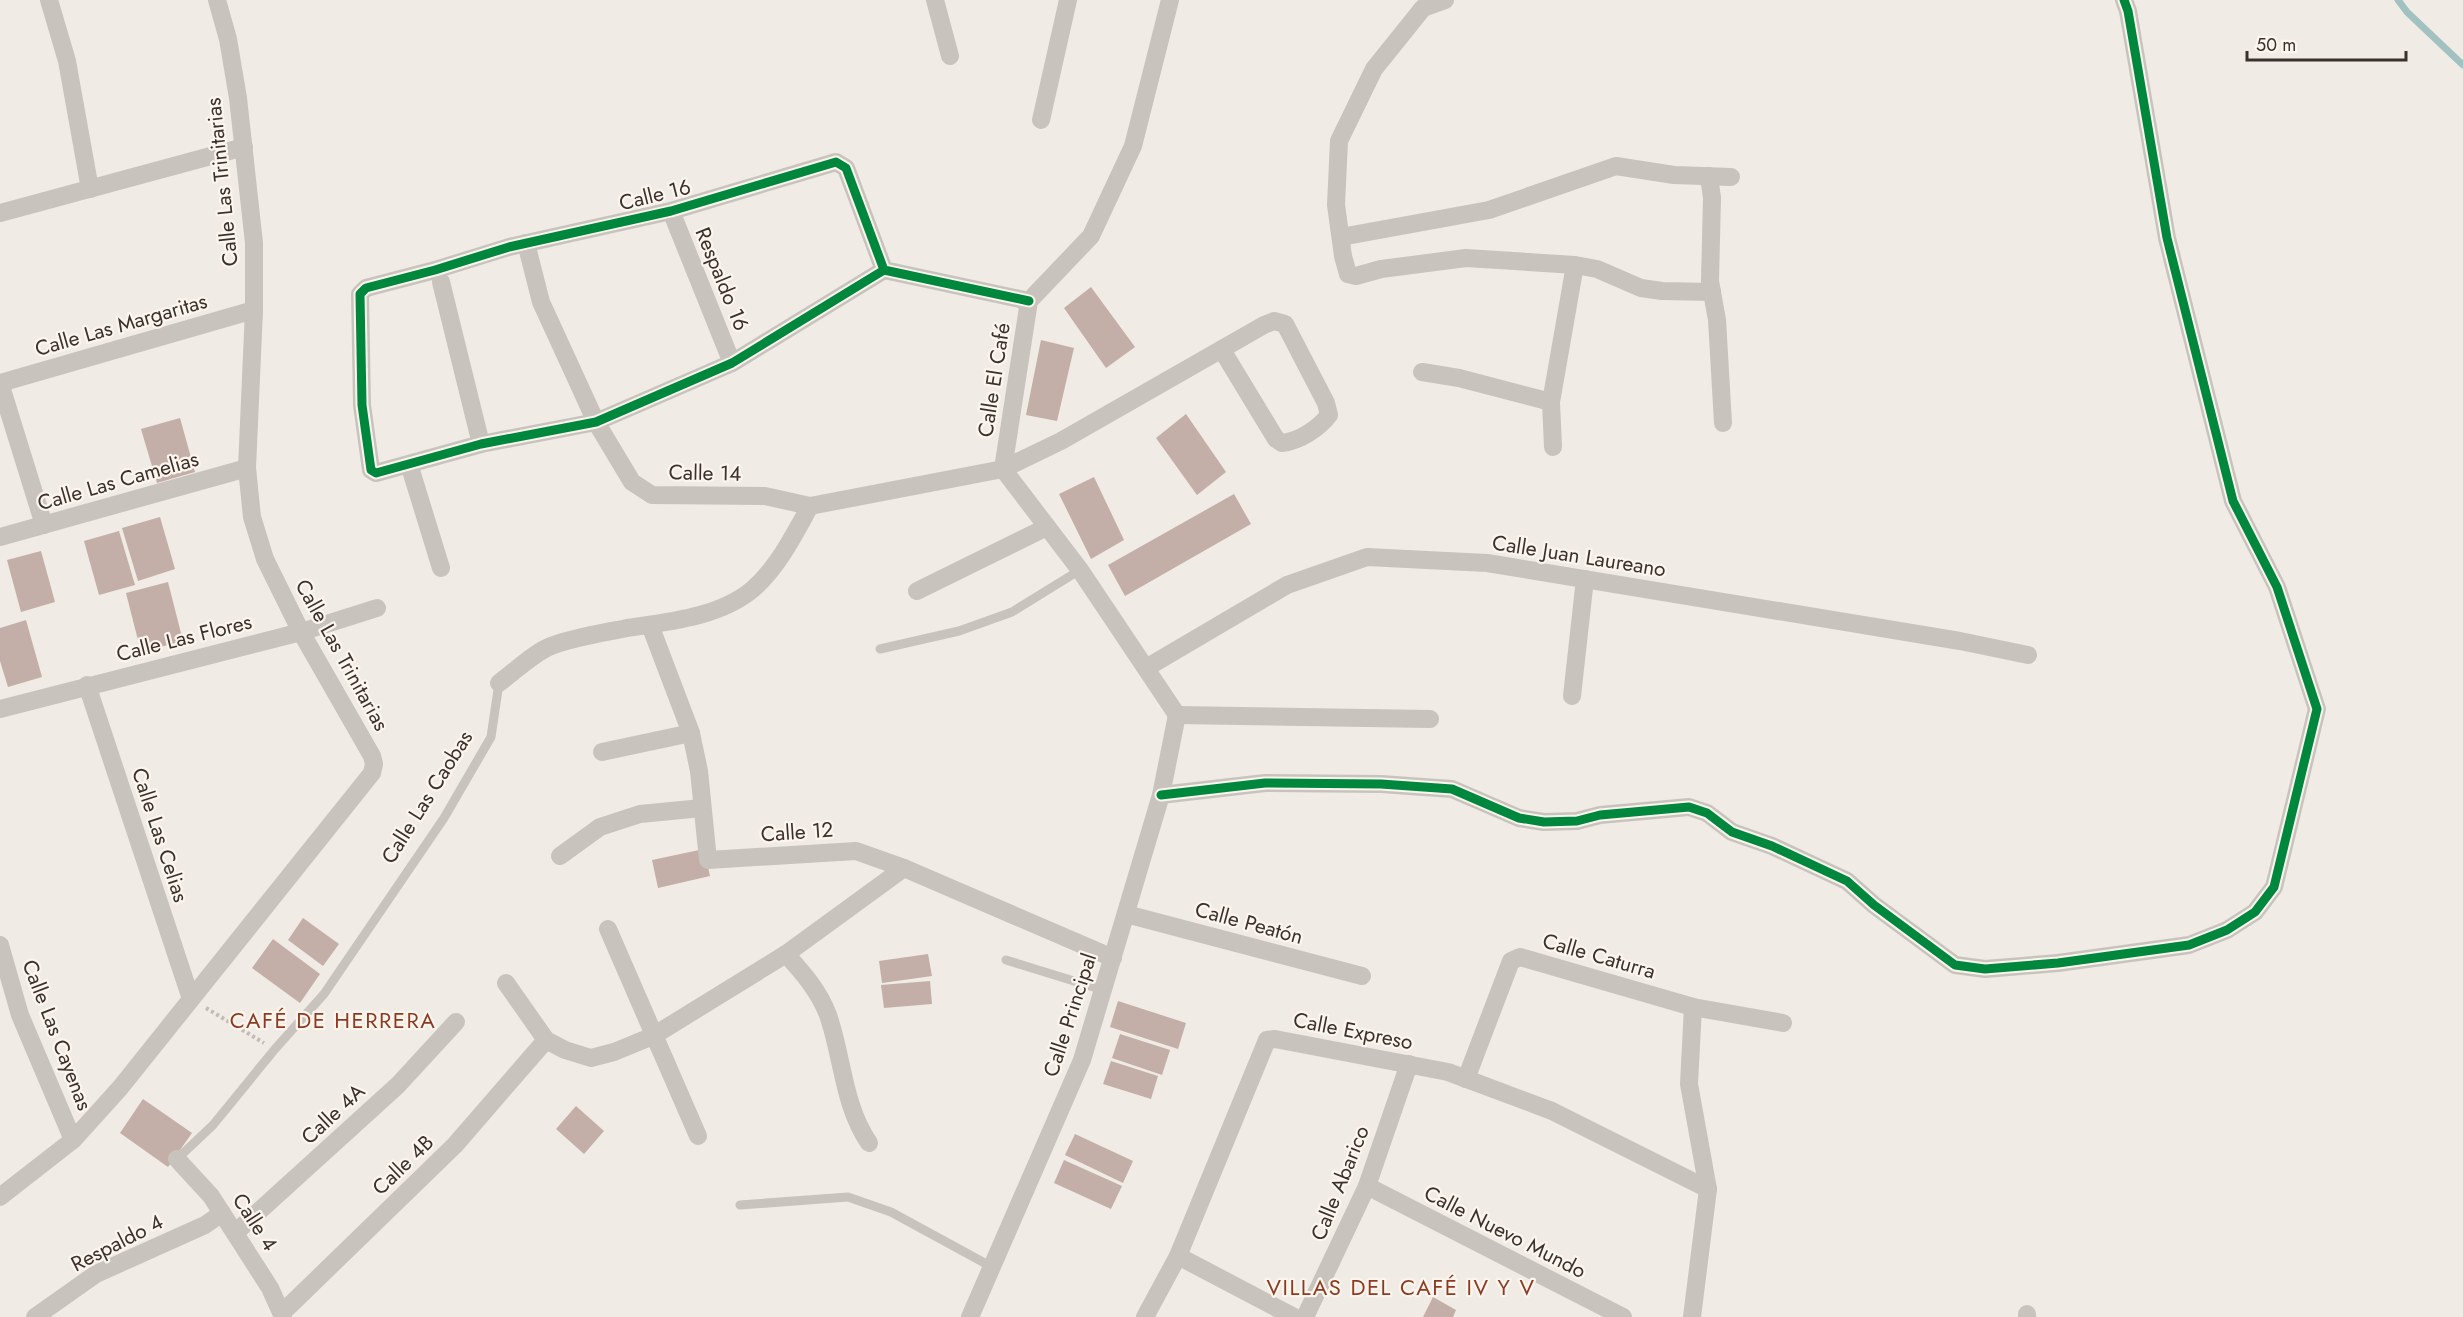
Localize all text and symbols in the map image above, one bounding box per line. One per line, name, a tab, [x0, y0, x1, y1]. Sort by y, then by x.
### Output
scale bar	[2247, 24, 2406, 62]
text: 50 m	[2256, 32, 2296, 58]
street label: Calle Las Trinitarias	[198, 96, 246, 268]
street label: Calle 16	[616, 172, 694, 218]
street label: Respaldo 16	[688, 223, 756, 335]
street label: Calle Las Margaritas	[31, 286, 211, 364]
street label: Calle El Café	[970, 321, 1018, 439]
street label: Calle Las Camelias	[34, 444, 202, 518]
street label: Calle 14	[668, 457, 742, 489]
street label: Calle Juan Laureano	[1490, 527, 1668, 585]
street label: Calle Las Trinitarias	[288, 574, 396, 736]
street label: Calle Las Flores	[113, 607, 255, 669]
street label: Calle Las Caobas	[374, 725, 480, 869]
street label: Calle Las Celias	[124, 764, 196, 906]
street label: Calle 12	[760, 815, 834, 849]
street label: Calle Peatón	[1192, 894, 1306, 952]
street label: Calle Caturra	[1539, 926, 1659, 986]
street label: Calle Principal	[1036, 949, 1104, 1081]
street label: Calle Las Cayenas	[14, 955, 100, 1115]
district label: CAFÉ DE HERRERA	[230, 1004, 436, 1036]
street label: Calle Expreso	[1291, 1005, 1415, 1057]
street label: Calle 4A	[294, 1077, 372, 1151]
street label: Calle Abarico	[1303, 1121, 1377, 1245]
street label: Calle 4B	[366, 1128, 440, 1202]
street label: Calle Nuevo Mundo	[1419, 1178, 1591, 1286]
street label: Calle 4	[225, 1187, 285, 1257]
street label: Respaldo 4	[66, 1207, 168, 1279]
district label: VILLAS DEL CAFÉ IV Y V	[1266, 1271, 1536, 1303]

